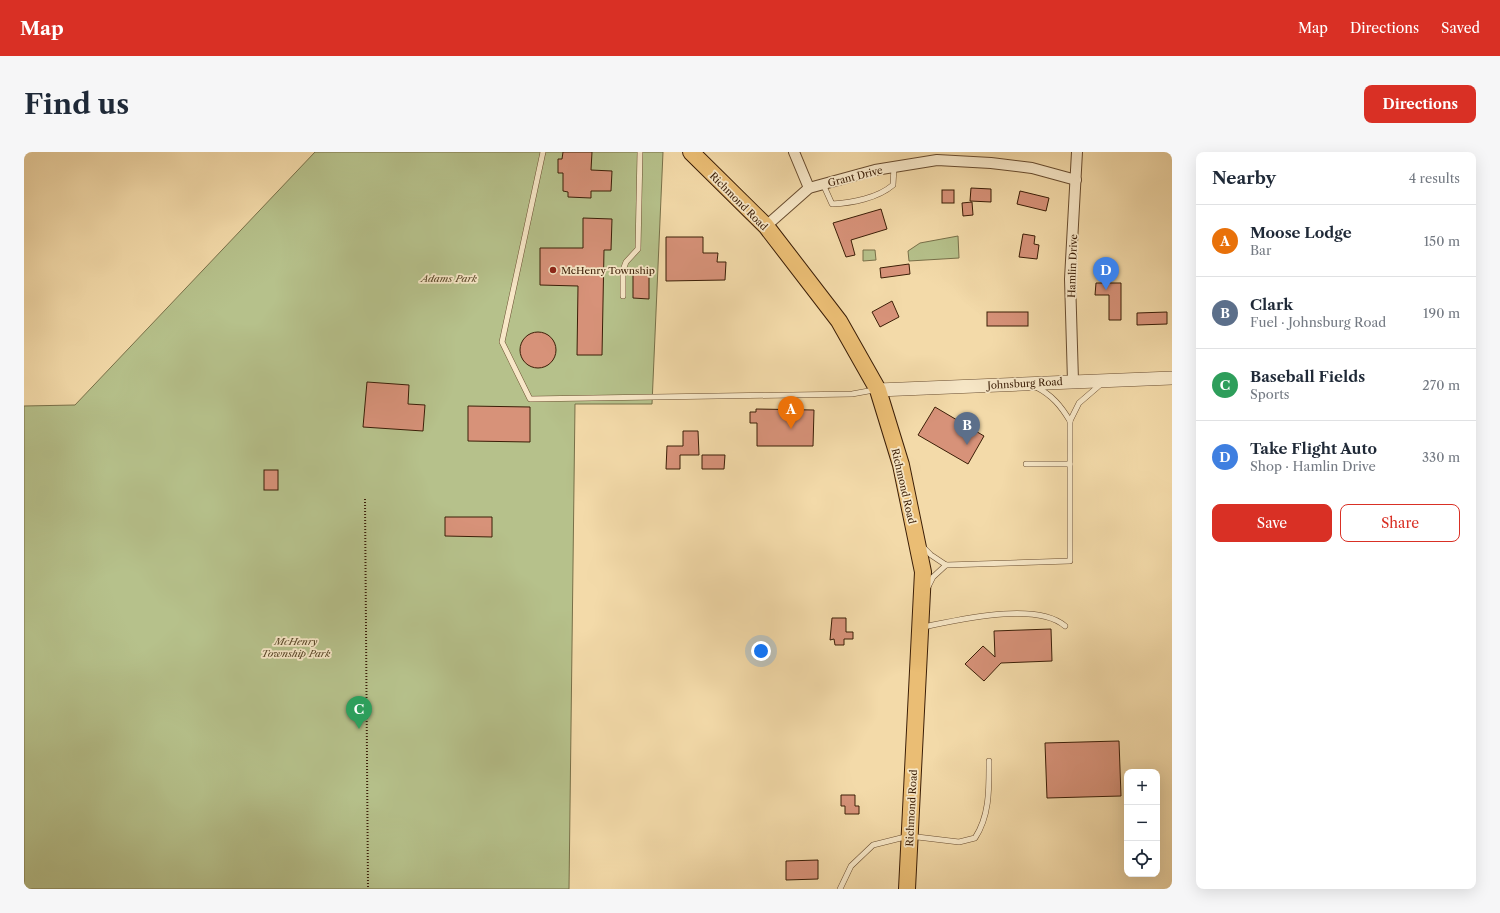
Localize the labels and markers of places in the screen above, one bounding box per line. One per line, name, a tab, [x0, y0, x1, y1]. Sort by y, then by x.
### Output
pin: D	[1093, 257, 1119, 290]
place label: McHenry Township	[561, 264, 655, 277]
marker: McHenry Township	[548, 265, 558, 275]
pin: A	[778, 396, 804, 429]
pin: B	[954, 412, 980, 445]
pin: C	[346, 696, 372, 729]

